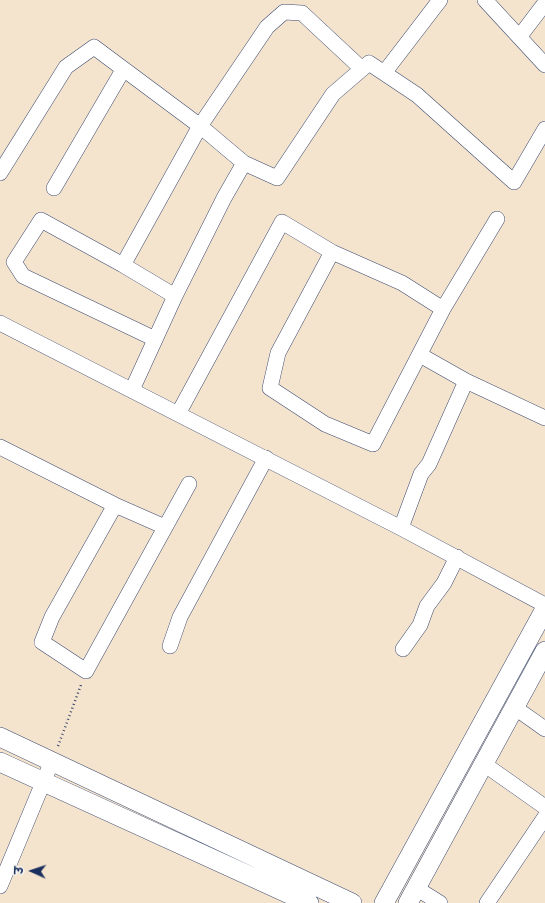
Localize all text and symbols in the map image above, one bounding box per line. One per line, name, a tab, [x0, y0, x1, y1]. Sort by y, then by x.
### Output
north arrow	[12, 851, 52, 891]
text: उ	[10, 866, 29, 875]

